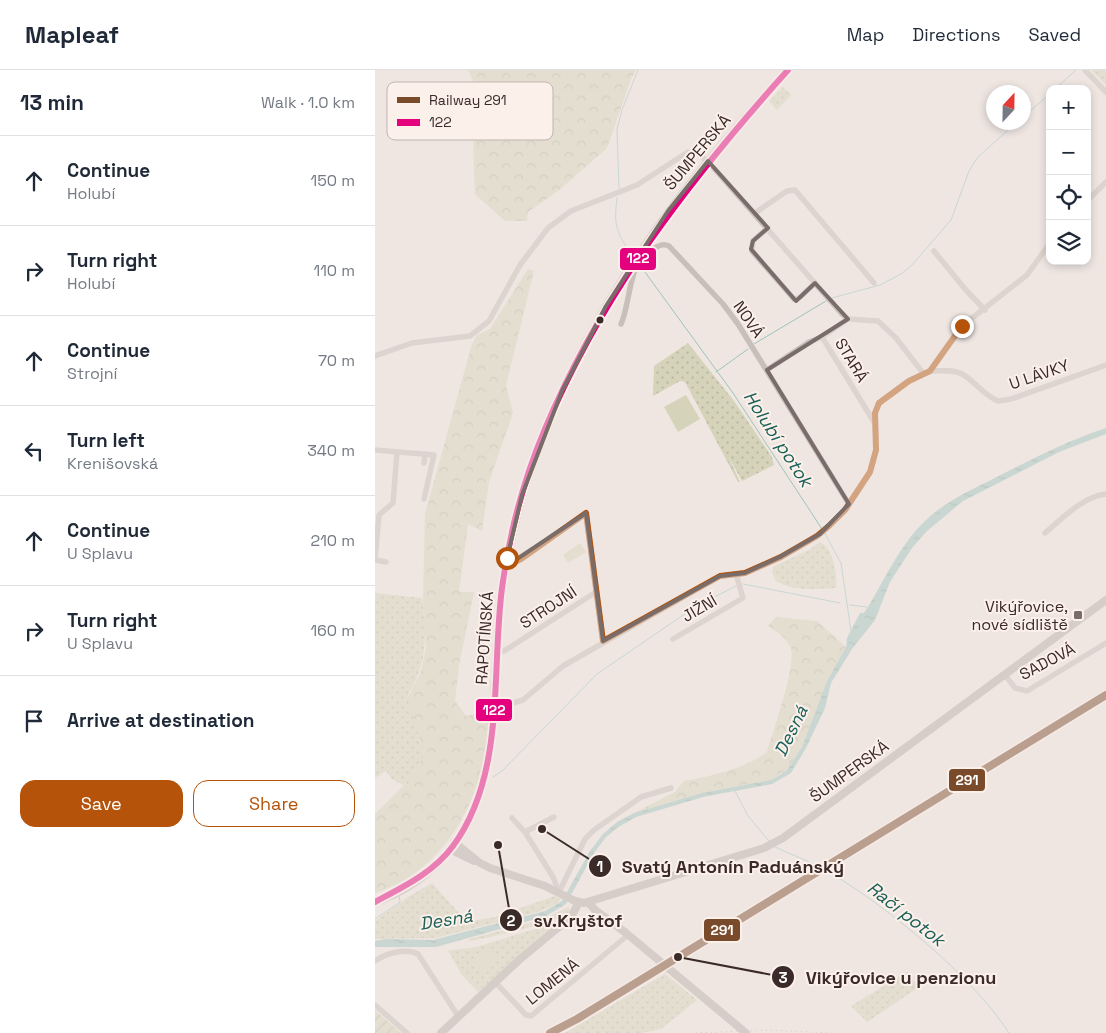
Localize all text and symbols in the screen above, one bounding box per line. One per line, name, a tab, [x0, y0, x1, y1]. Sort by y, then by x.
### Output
text: Mapleaf	[25, 19, 119, 50]
text: Map	[847, 23, 884, 46]
text: Directions	[912, 23, 1001, 46]
text: Saved	[1029, 23, 1081, 46]
legend	[387, 82, 553, 140]
north arrow	[986, 85, 1031, 130]
map controls	[1046, 85, 1091, 265]
button: +	[1046, 85, 1091, 130]
text: 13 min	[20, 89, 84, 116]
text: Railway 291	[429, 91, 507, 109]
text: Walk · 1.0 km	[261, 92, 355, 113]
street label: ŠUMPERSKÁ	[660, 110, 735, 195]
text: 122	[429, 113, 452, 131]
button: −	[1046, 130, 1091, 175]
text: Continue	[67, 158, 150, 183]
icon: ahead	[20, 167, 48, 195]
text: 150 m	[311, 170, 355, 191]
button: locate	[1046, 175, 1091, 220]
text: Holubí	[67, 183, 115, 204]
button: layers	[1046, 220, 1091, 265]
line badge: 122	[619, 247, 657, 271]
text: Turn right	[67, 248, 157, 273]
text: 122	[627, 249, 649, 267]
icon: right	[20, 257, 48, 285]
text: 110 m	[313, 260, 355, 281]
text: Holubí	[67, 273, 115, 294]
street label: NOVÁ	[729, 297, 769, 342]
unlabelled marker	[595, 315, 605, 325]
route end	[951, 315, 974, 338]
street label: STARÁ	[830, 334, 873, 386]
text: Continue	[67, 338, 150, 363]
icon: ahead	[20, 347, 48, 375]
text: 70 m	[318, 350, 355, 371]
street label: U LÁVKY	[1006, 354, 1072, 395]
text: Strojní	[67, 363, 117, 384]
water label: Holubí potok	[739, 386, 819, 493]
text: Turn left	[67, 428, 145, 453]
icon: left	[20, 437, 48, 465]
text: 340 m	[307, 440, 355, 461]
text: Krenišovská	[67, 453, 158, 474]
text: Continue	[67, 518, 150, 543]
icon: ahead	[20, 527, 48, 555]
text: 210 m	[311, 530, 355, 551]
text: U Splavu	[67, 543, 133, 564]
route start	[496, 547, 519, 570]
street label: STROJNÍ	[516, 581, 581, 634]
street label: JIŽNÍ	[678, 590, 721, 627]
street label: RAPOTÍNSKÁ	[471, 591, 498, 685]
place label: Vikýřovice, nové sídliště	[971, 596, 1068, 635]
text: Turn right	[67, 608, 157, 633]
marker: Vikýřovice, nové sídliště	[1072, 609, 1084, 621]
icon: right	[20, 617, 48, 645]
text: 160 m	[310, 620, 355, 641]
text: U Splavu	[67, 633, 133, 654]
street label: SADOVÁ	[1016, 638, 1079, 685]
line badge: 122	[475, 698, 513, 722]
text: 122	[483, 701, 505, 719]
water label: Desná	[768, 701, 813, 760]
icon: arrive	[20, 707, 48, 735]
text: Arrive at destination	[67, 708, 255, 733]
street label: ŠUMPERSKÁ	[806, 736, 893, 807]
line badge: 291	[948, 768, 986, 792]
text: 291	[955, 771, 979, 789]
button: Save	[20, 780, 183, 827]
button: Share	[193, 780, 355, 827]
callout: Svatý Antonín Paduánský	[587, 850, 855, 883]
text: Svatý Antonín Paduánský	[622, 855, 844, 878]
text: 1	[597, 857, 603, 876]
water label: Račí potok	[863, 876, 952, 953]
water label: Desná	[418, 904, 475, 935]
callout: sv.Kryštof	[499, 904, 632, 937]
text: sv.Kryštof	[534, 909, 623, 932]
text: 2	[507, 911, 516, 930]
line badge: 291	[703, 918, 741, 942]
text: 291	[710, 921, 734, 939]
street label: LOMENÁ	[521, 954, 583, 1009]
callout: Vikýřovice u penzionu	[770, 961, 1006, 994]
text: Vikýřovice u penzionu	[806, 966, 996, 989]
text: 3	[778, 968, 788, 987]

